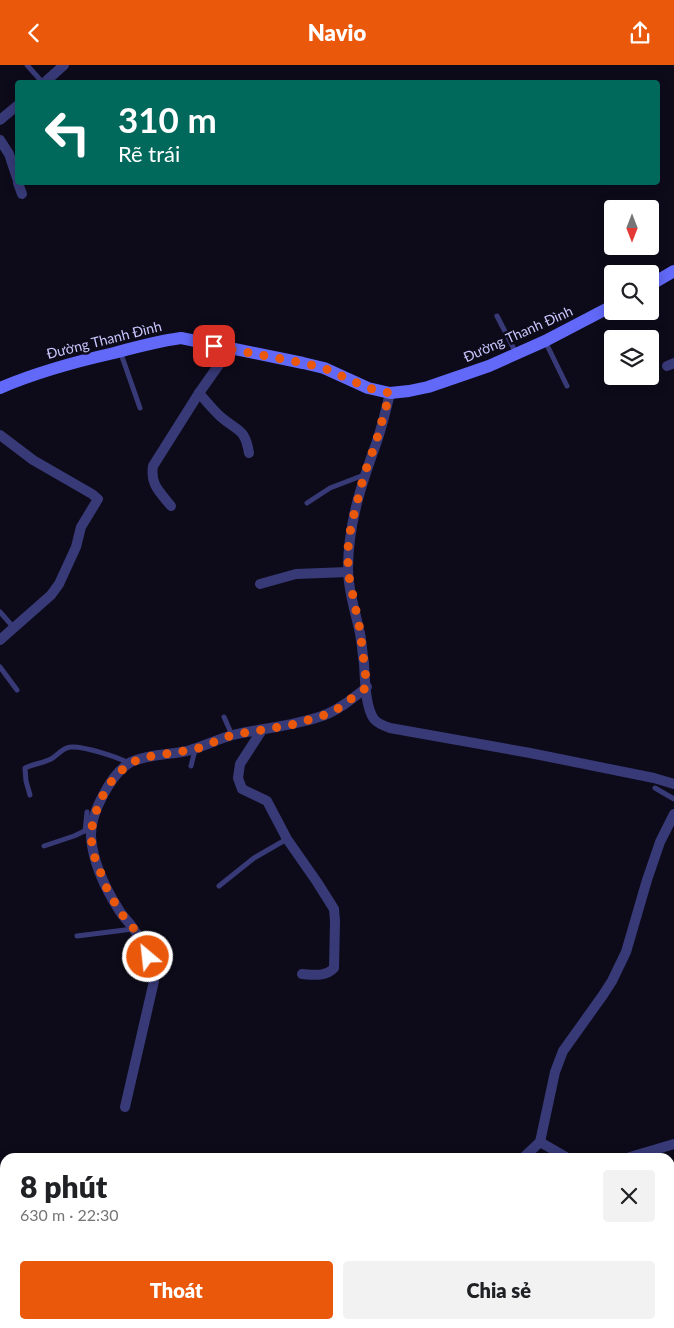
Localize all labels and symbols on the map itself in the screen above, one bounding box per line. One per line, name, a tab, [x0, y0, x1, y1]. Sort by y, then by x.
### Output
north arrow	[604, 200, 659, 255]
street label: Đường Thanh Đình	[460, 302, 575, 365]
street label: Đường Thanh Đình	[45, 317, 163, 362]
pin	[193, 325, 235, 367]
position arrow	[121, 930, 173, 982]

